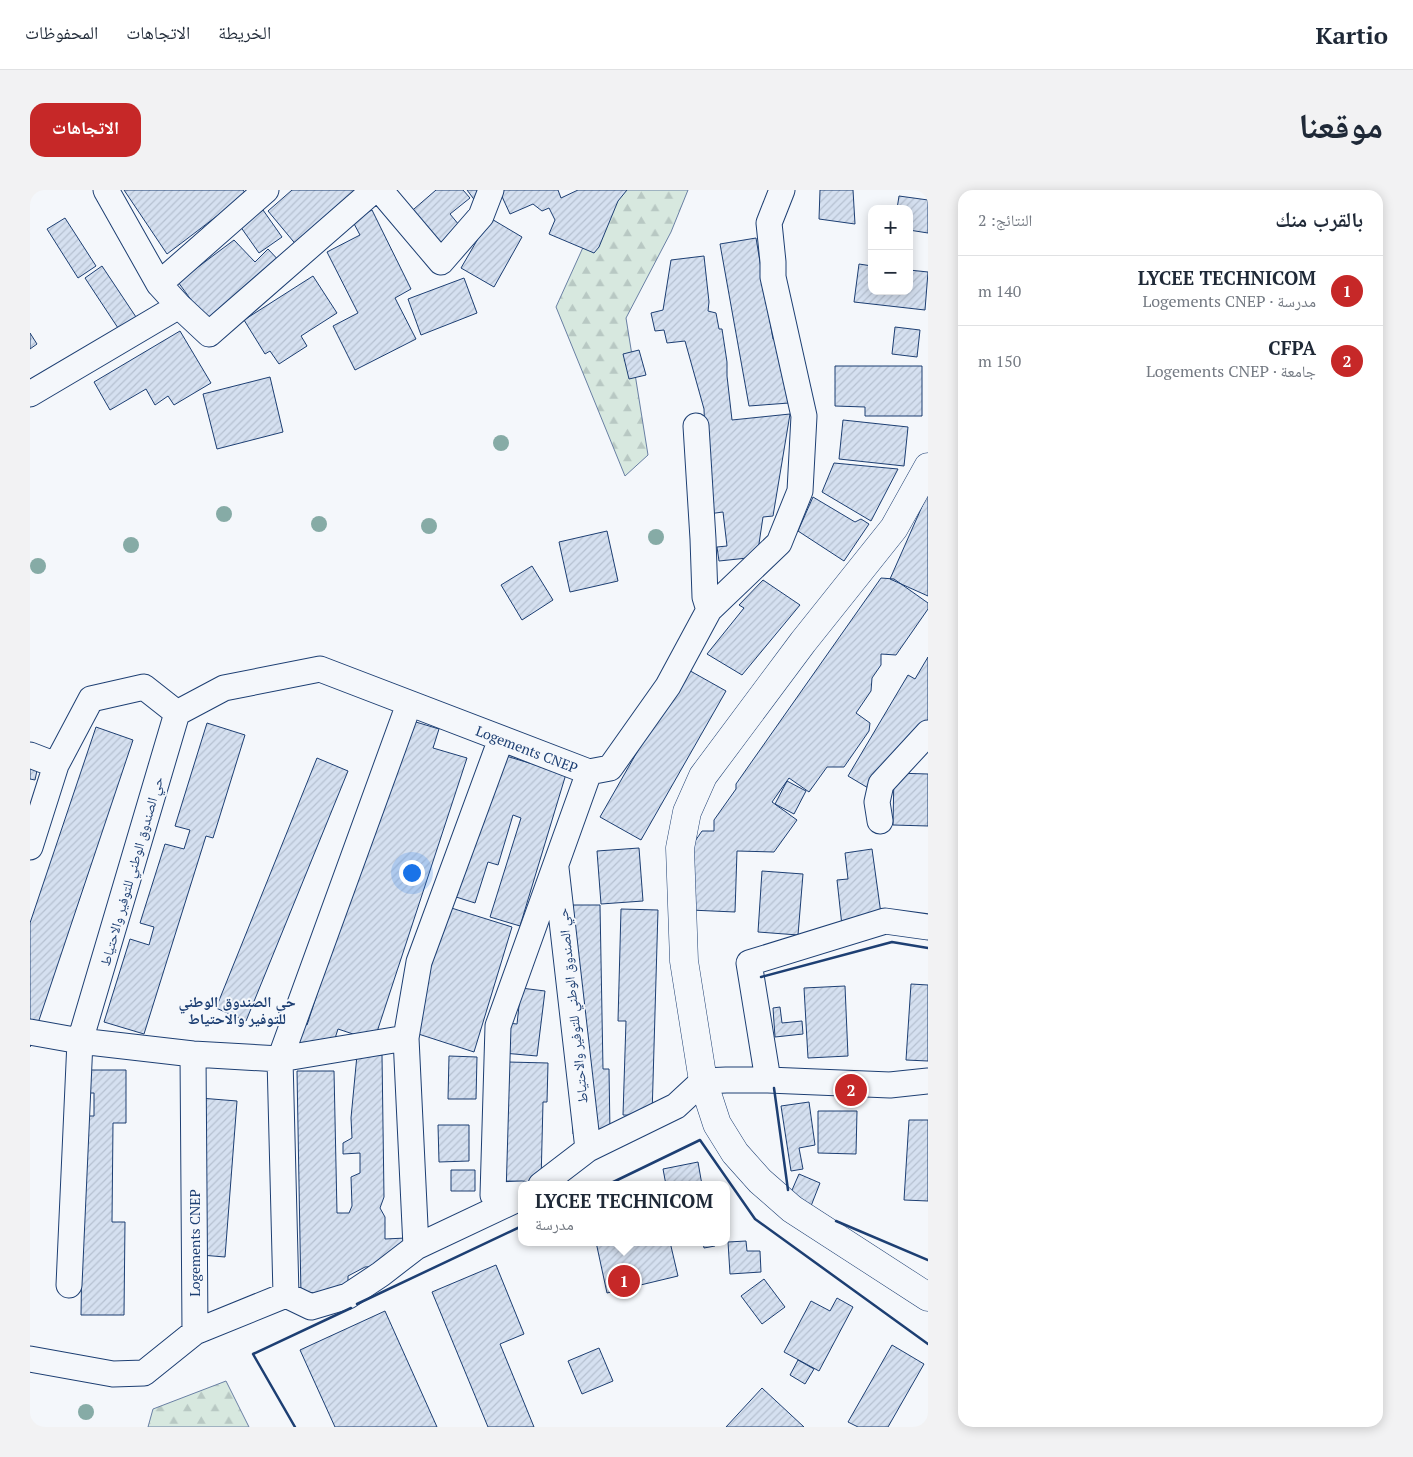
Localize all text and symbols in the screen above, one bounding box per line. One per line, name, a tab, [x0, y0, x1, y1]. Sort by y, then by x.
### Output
text: Kartio	[1315, 19, 1388, 51]
text: المحفوظات	[25, 20, 98, 44]
text: الاتجاهات	[126, 20, 190, 44]
text: الخريطة	[218, 20, 271, 44]
text: موقعنا	[1298, 102, 1383, 148]
button: الاتجاهات	[30, 103, 141, 157]
map controls	[868, 205, 913, 295]
button: +	[868, 205, 913, 250]
text: بالقرب منك	[1275, 205, 1363, 233]
text: النتائج: 2	[978, 209, 1032, 231]
button: −	[868, 250, 913, 295]
text: LYCEE TECHNICOM	[1138, 265, 1316, 290]
text: 140 m	[978, 280, 1021, 302]
text: 1	[1342, 280, 1352, 302]
text: مدرسة · Logements CNEP	[1142, 290, 1316, 312]
text: CFPA	[1268, 335, 1316, 360]
text: 150 m	[978, 350, 1021, 372]
text: 2	[1342, 350, 1352, 372]
text: جامعة · Logements CNEP	[1146, 360, 1316, 382]
street label: Logements CNEP	[473, 721, 581, 777]
street label: حي الصندوق الوطني للتوفير والاحتياط	[95, 774, 170, 969]
your location	[399, 860, 425, 886]
street label: حي الصندوق الوطني للتوفير والاحتياط	[552, 907, 594, 1105]
district label: حي الصندوق الوطني للتوفير والاحتياط	[178, 991, 296, 1028]
pin: 2	[835, 1071, 867, 1109]
popup	[518, 1181, 730, 1246]
text: LYCEE TECHNICOM	[535, 1188, 713, 1213]
street label: Logements CNEP	[185, 1189, 204, 1297]
text: مدرسة	[535, 1213, 574, 1235]
pin: 1	[608, 1262, 640, 1300]

